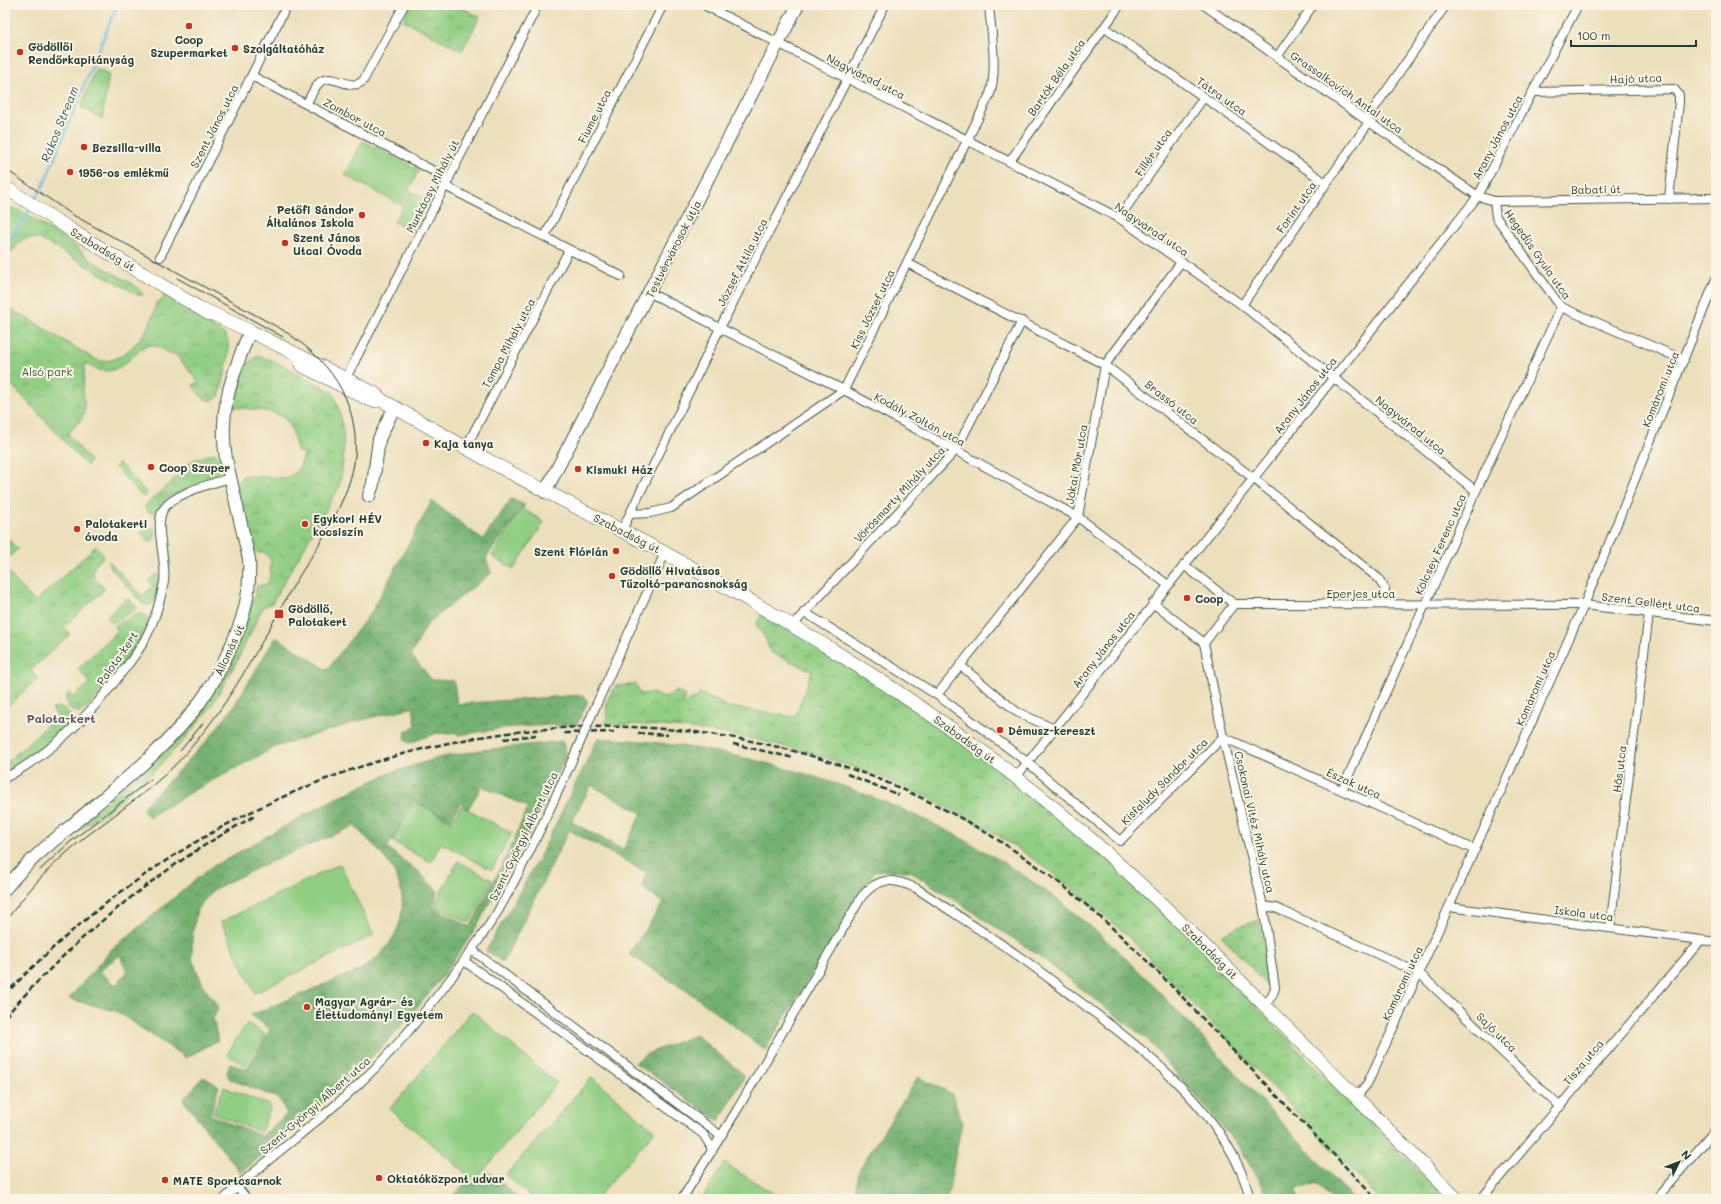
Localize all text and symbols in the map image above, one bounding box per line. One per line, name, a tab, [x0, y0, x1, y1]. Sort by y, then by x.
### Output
marker: Coop Szupermarket	[184, 21, 194, 31]
scale bar	[1571, 22, 1696, 48]
text: 100 m	[1577, 27, 1611, 43]
place label: Coop Szupermarket	[150, 32, 228, 60]
street label: Bartók Béla utca	[1024, 35, 1088, 119]
place label: Gödöllői Rendőrkapitányság	[28, 39, 134, 67]
place label: Szolgáltatóház	[243, 41, 325, 56]
marker: Szolgáltatóház	[230, 43, 240, 53]
marker: Gödöllői Rendőrkapitányság	[15, 47, 25, 57]
street label: Grassalkovich Antal utca	[1288, 47, 1406, 137]
street label: Nagyvárad utca	[824, 50, 908, 102]
street label: Hajó utca	[1609, 70, 1663, 86]
street label: Tátra utca	[1194, 73, 1250, 119]
street label: Szent János utca	[186, 81, 242, 170]
water label: Rákos Stream	[36, 84, 82, 164]
street label: Fiume utca	[574, 86, 614, 146]
street label: Arany János utca	[1468, 92, 1526, 182]
street label: Zombor utca	[321, 94, 389, 140]
street label: Fillér utca	[1131, 125, 1175, 179]
street label: Munkácsy Mihály út	[402, 137, 462, 235]
place label: Bezsilla-villa	[92, 140, 161, 155]
marker: Bezsilla-villa	[79, 142, 89, 152]
place label: 1956-os emlékmű	[78, 165, 169, 180]
marker: 1956-os emlékmű	[65, 167, 75, 177]
street label: Forint utca	[1273, 178, 1319, 236]
street label: Babati út	[1571, 181, 1621, 197]
street label: Testvérvárosok útja	[642, 197, 704, 300]
street label: Nagyvárad utca	[1112, 199, 1192, 259]
place label: Petőfi Sándor Általános Iskola	[266, 202, 354, 230]
street label: Hegedűs Gyula utca	[1501, 206, 1575, 302]
marker: Petőfi Sándor Általános Iskola	[357, 210, 367, 220]
street label: József Attila utca	[713, 215, 771, 308]
street label: Szabadság út	[68, 224, 138, 274]
place label: Szent János Utcai Óvoda	[293, 230, 362, 258]
marker: Szent János Utcai Óvoda	[280, 238, 290, 248]
street label: Kiss József utca	[846, 266, 898, 351]
street label: Tompa Mihály utca	[478, 295, 538, 391]
street label: Komáromi utca	[1638, 349, 1682, 429]
street label: Arany János utca	[1270, 353, 1340, 437]
park label: Alsó park	[22, 364, 73, 379]
street label: Brassó utca	[1142, 376, 1202, 428]
street label: Kodály Zoltán utca	[872, 389, 968, 449]
street label: Nagyvárad utca	[1373, 392, 1449, 458]
street label: Jókai Mór utca	[1062, 423, 1090, 505]
place label: Kaja tanya	[434, 436, 494, 451]
marker: Kaja tanya	[421, 438, 431, 448]
street label: Vörösmarty Mihály utca	[850, 442, 948, 546]
place label: Coop Szuper	[159, 460, 230, 475]
marker: Coop Szuper	[146, 462, 156, 472]
place label: Kismuki Ház	[586, 462, 653, 477]
marker: Kismuki Ház	[573, 464, 583, 474]
street label: Kölcsey Ferenc utca	[1411, 491, 1469, 597]
street label: Szabadság út	[591, 510, 663, 556]
place label: Egykori HÉV kocsiszín	[313, 511, 382, 539]
place label: Palotakerti óvoda	[85, 516, 147, 544]
marker: Egykori HÉV kocsiszín	[300, 519, 310, 529]
marker: Palotakerti óvoda	[72, 524, 82, 534]
place label: Szent Flórián	[534, 544, 608, 559]
marker: Szent Flórián	[611, 546, 621, 556]
place label: Gödöllő Hivatásos Tűzoltó-parancsnokság	[620, 563, 748, 591]
marker: Gödöllő Hivatásos Tűzoltó-parancsnokság	[607, 571, 617, 581]
street label: Eperjes utca	[1327, 586, 1396, 601]
street label: Szent Gellért utca	[1601, 589, 1701, 615]
place label: Coop	[1195, 591, 1224, 606]
marker: Coop	[1182, 593, 1192, 603]
place label: Gödöllő, Palotakert	[288, 601, 347, 629]
street label: Arany János utca	[1068, 607, 1138, 691]
marker: Gödöllő, Palotakert	[273, 608, 285, 620]
street label: Állomás út	[211, 622, 247, 678]
street label: Palota-kert	[93, 628, 141, 688]
street label: Komáromi utca	[1512, 648, 1558, 728]
district label: Palota-kert	[26, 710, 96, 726]
street label: Szabadság út	[931, 711, 999, 767]
place label: Démusz-kereszt	[1008, 723, 1095, 738]
marker: Démusz-kereszt	[995, 725, 1005, 735]
street label: Kisfaludy Sándor utca	[1117, 734, 1211, 828]
street label: Hős utca	[1609, 744, 1629, 793]
street label: Csokonai Vitéz Mihály utca	[1231, 750, 1279, 894]
street label: Észak utca	[1324, 764, 1384, 802]
street label: Szent-Györgyi Albert utca	[485, 769, 561, 903]
street label: Iskola utca	[1553, 902, 1615, 924]
street label: Szabadság út	[1179, 920, 1241, 982]
street label: Komáromi utca	[1378, 943, 1426, 1023]
place label: Magyar Agrár- és Élettudományi Egyetem	[315, 994, 443, 1022]
marker: Magyar Agrár- és Élettudományi Egyetem	[302, 1002, 312, 1012]
street label: Sajó utca	[1473, 1009, 1521, 1055]
street label: Tisza utca	[1559, 1036, 1607, 1088]
street label: Szent-Györgyi Albert utca	[257, 1053, 374, 1157]
north arrow	[1659, 1142, 1699, 1182]
text: N	[1678, 1147, 1695, 1163]
place label: Oktatóközpont udvar	[387, 1171, 505, 1186]
place label: MATE Sportcsarnok	[173, 1173, 282, 1188]
marker: Oktatóközpont udvar	[374, 1173, 384, 1183]
marker: MATE Sportcsarnok	[160, 1175, 170, 1185]

